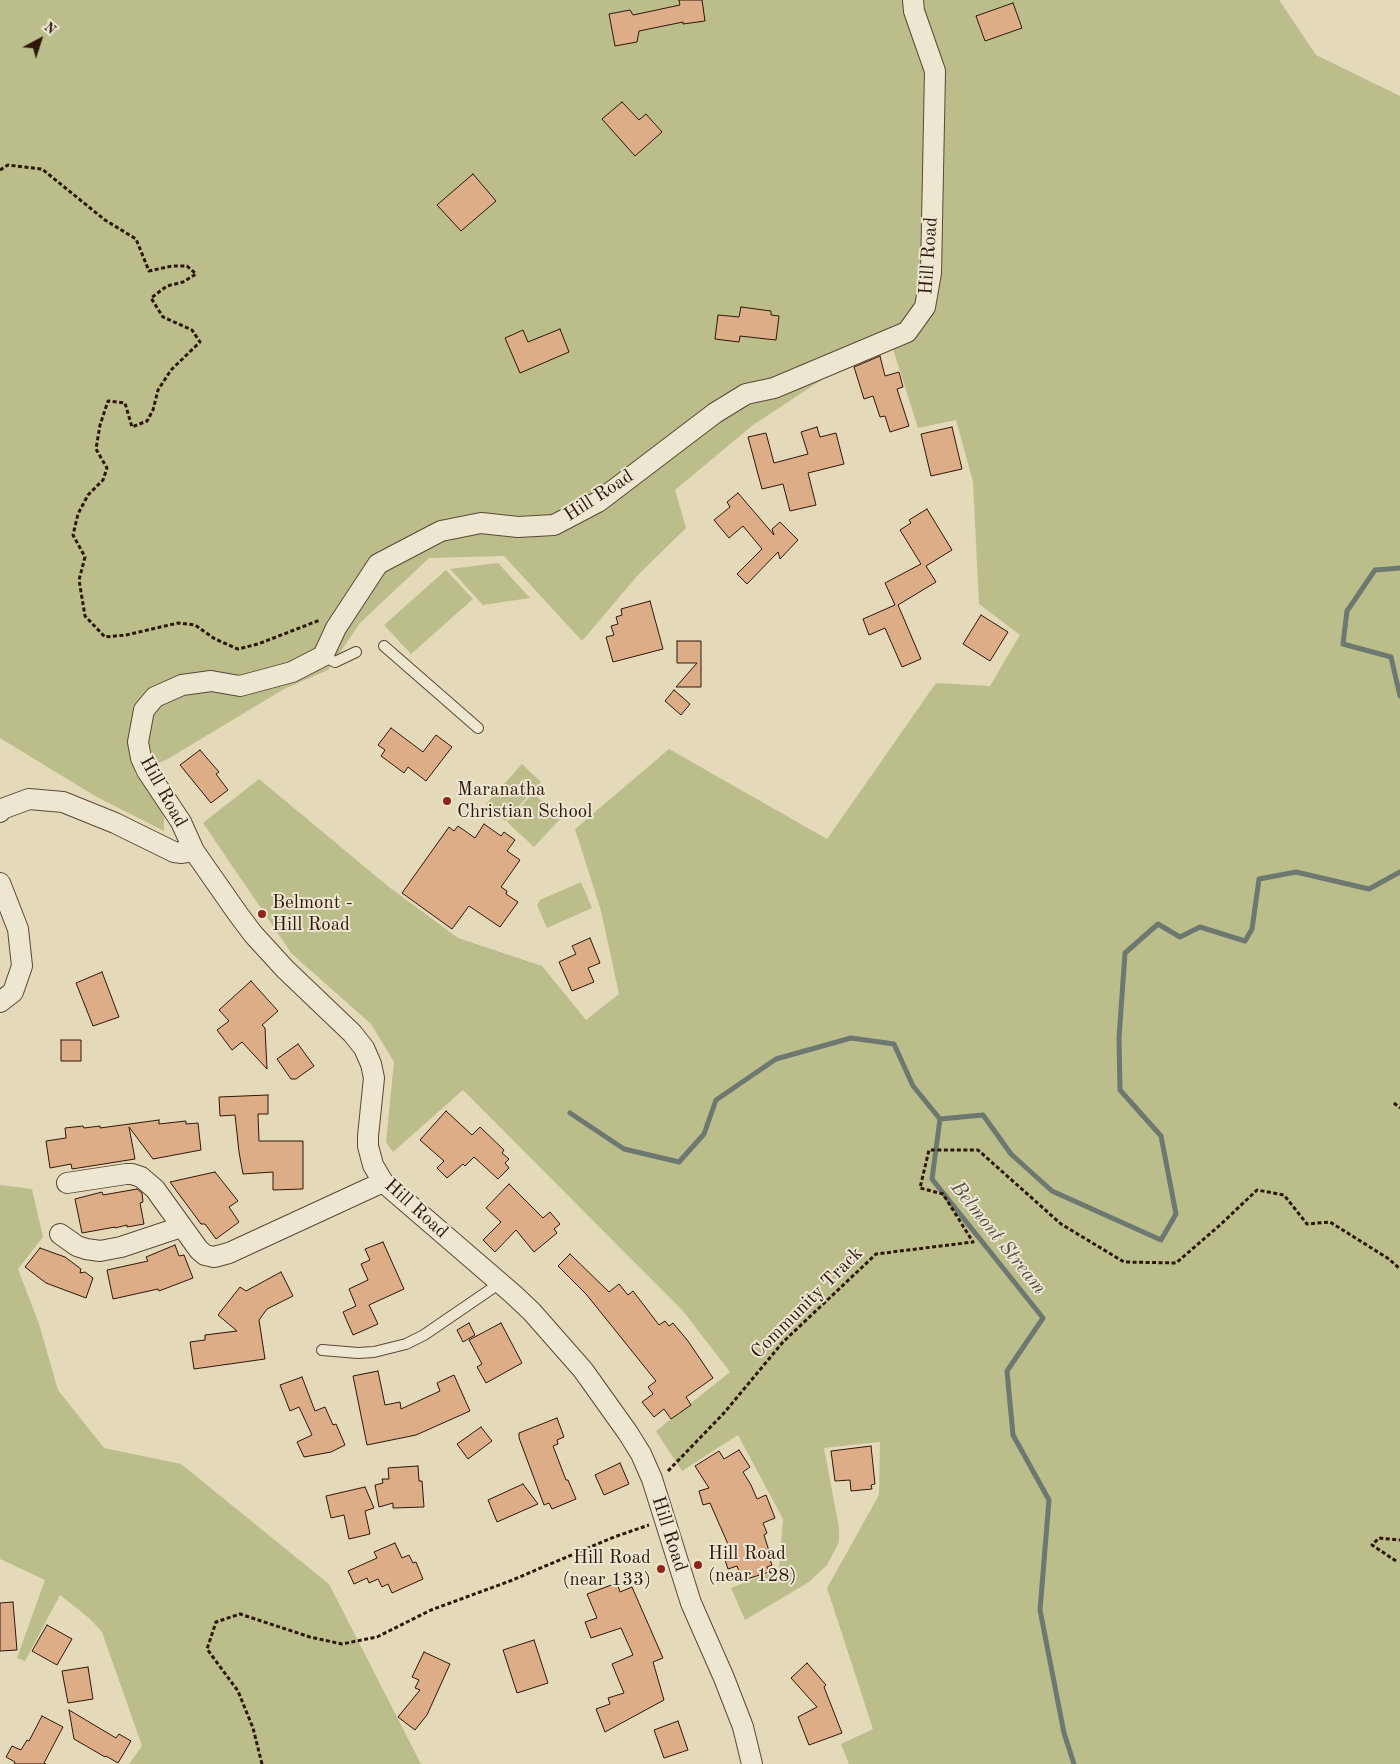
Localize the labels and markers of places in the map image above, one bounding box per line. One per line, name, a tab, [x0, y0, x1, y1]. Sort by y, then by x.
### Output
place label: Maranatha Christian School	[457, 779, 592, 823]
marker: Maranatha Christian School	[441, 795, 453, 807]
place label: Belmont - Hill Road	[272, 892, 353, 936]
marker: Belmont - Hill Road	[256, 908, 268, 920]
place label: Hill Road (near 128)	[708, 1543, 797, 1587]
place label: Hill Road (near 133)	[562, 1547, 651, 1591]
marker: Hill Road (near 128)	[692, 1559, 704, 1571]
marker: Hill Road (near 133)	[655, 1563, 667, 1575]

